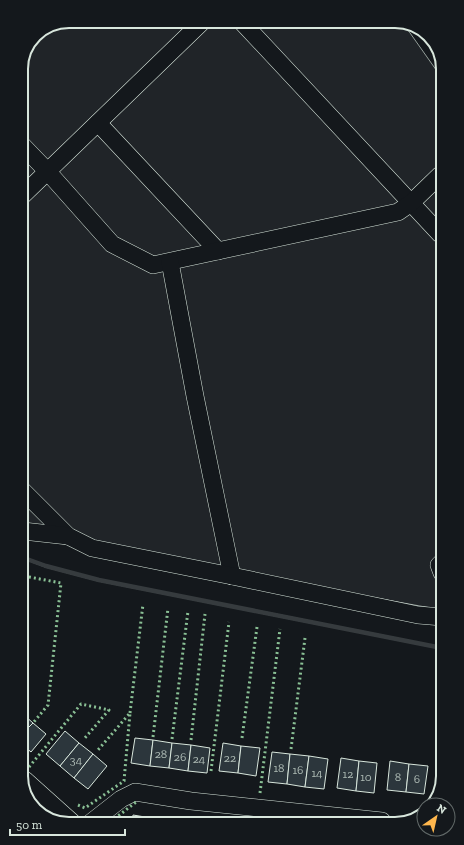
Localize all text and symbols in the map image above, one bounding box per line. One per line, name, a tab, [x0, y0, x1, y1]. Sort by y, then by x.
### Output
house number: 28	[155, 747, 167, 761]
house number: 26	[174, 750, 186, 764]
house number: 22	[224, 751, 236, 765]
house number: 24	[193, 752, 206, 766]
house number: 34	[70, 753, 83, 767]
house number: 18	[273, 761, 285, 775]
house number: 16	[293, 763, 304, 777]
house number: 14	[311, 766, 323, 780]
house number: 12	[343, 767, 353, 781]
house number: 10	[360, 770, 372, 784]
house number: 8	[395, 770, 401, 784]
house number: 6	[414, 772, 420, 786]
north arrow	[416, 797, 456, 837]
text: N	[434, 801, 449, 817]
scale bar	[10, 811, 125, 837]
text: 50 m	[16, 818, 43, 832]

